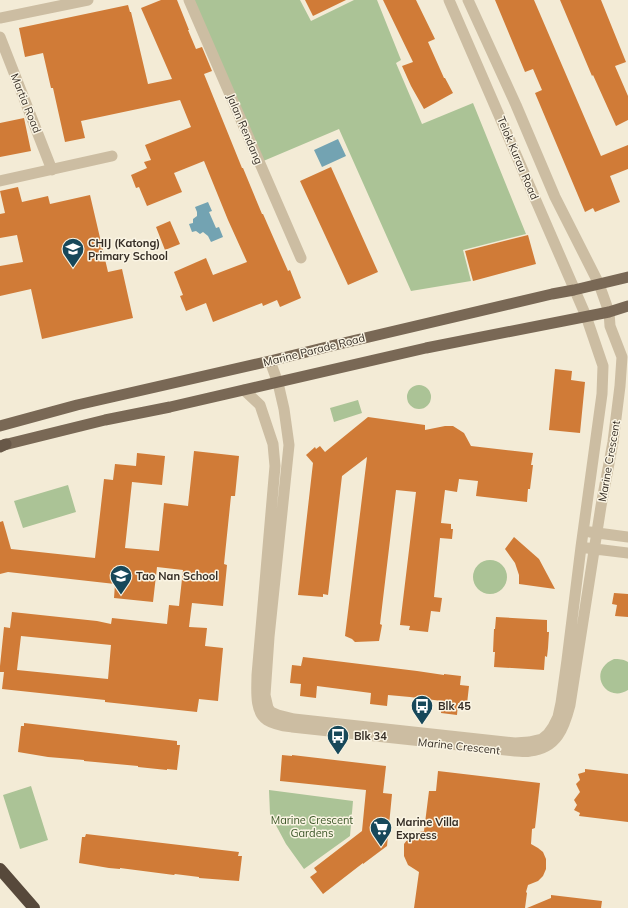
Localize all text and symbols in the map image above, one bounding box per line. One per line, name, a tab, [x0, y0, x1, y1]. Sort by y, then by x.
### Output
street label: Martia Road	[8, 71, 44, 135]
street label: Jalan Rendang	[224, 92, 266, 166]
street label: Telok Kurau Road	[494, 114, 542, 202]
school or university icon: CHIJ (Katong) Primary School	[60, 236, 86, 269]
place label: CHIJ (Katong) Primary School	[88, 236, 168, 263]
street label: Marine Parade Road	[262, 331, 366, 369]
street label: Marine Crescent	[595, 419, 623, 503]
school or university icon: Tao Nan School	[108, 563, 134, 596]
place label: Tao Nan School	[136, 569, 218, 583]
bus stop icon: Blk 45	[409, 693, 435, 726]
place label: Blk 45	[438, 699, 471, 713]
bus stop icon: Blk 34	[325, 723, 351, 756]
place label: Blk 34	[354, 729, 387, 743]
street label: Marine Crescent	[417, 735, 501, 757]
park label: Marine Crescent Gardens	[271, 813, 353, 840]
supermarket icon: Marine Villa Express	[368, 815, 394, 848]
place label: Marine Villa Express	[396, 815, 459, 842]

